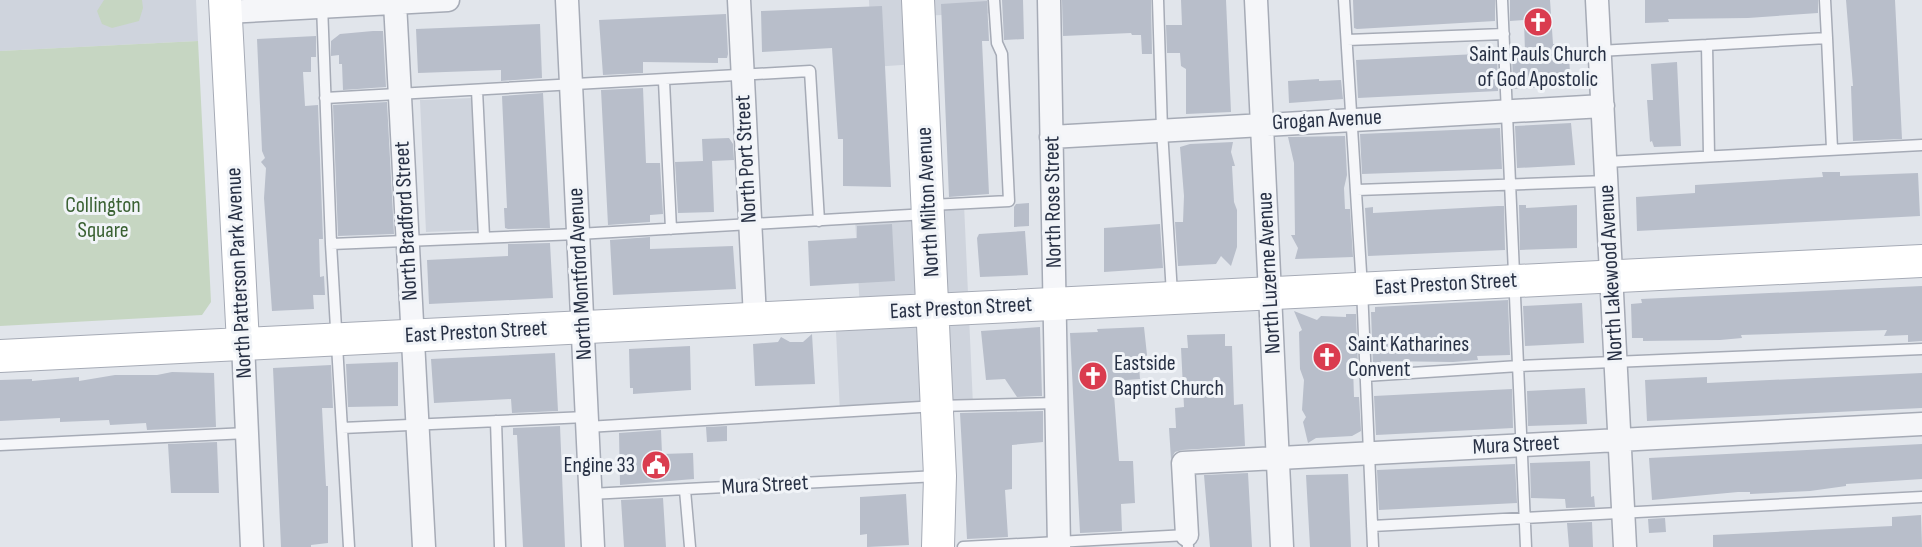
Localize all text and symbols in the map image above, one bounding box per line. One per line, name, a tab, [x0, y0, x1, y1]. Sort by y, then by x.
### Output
church icon: Saint Pauls Church of God Apostolic	[1522, 6, 1554, 38]
place label: Saint Pauls Church of God Apostolic	[1469, 41, 1607, 93]
street label: North Port Street	[729, 94, 763, 224]
street label: Grogan Avenue	[1272, 104, 1382, 136]
street label: North Milton Avenue	[911, 126, 945, 278]
street label: North Rose Street	[1038, 135, 1068, 268]
street label: North Bradford Street	[388, 140, 424, 302]
street label: North Patterson Park Avenue	[220, 167, 258, 379]
street label: North Lakewood Avenue	[1593, 184, 1629, 362]
street label: North Montford Avenue	[562, 187, 598, 361]
street label: North Luzerne Avenue	[1251, 191, 1287, 355]
park label: Collington Square	[65, 192, 141, 244]
street label: East Preston Street	[1374, 267, 1518, 301]
street label: East Preston Street	[889, 291, 1033, 325]
street label: East Preston Street	[404, 315, 548, 349]
place label: Saint Katharines Convent	[1348, 331, 1469, 383]
church icon: Saint Katharines Convent	[1311, 341, 1343, 373]
place label: Eastside Baptist Church	[1114, 350, 1224, 402]
church icon: Eastside Baptist Church	[1077, 360, 1109, 392]
street label: Mura Street	[1472, 429, 1560, 461]
public building icon: Engine 33	[640, 449, 672, 481]
place label: Engine 33	[563, 452, 635, 479]
street label: Mura Street	[721, 469, 809, 501]

